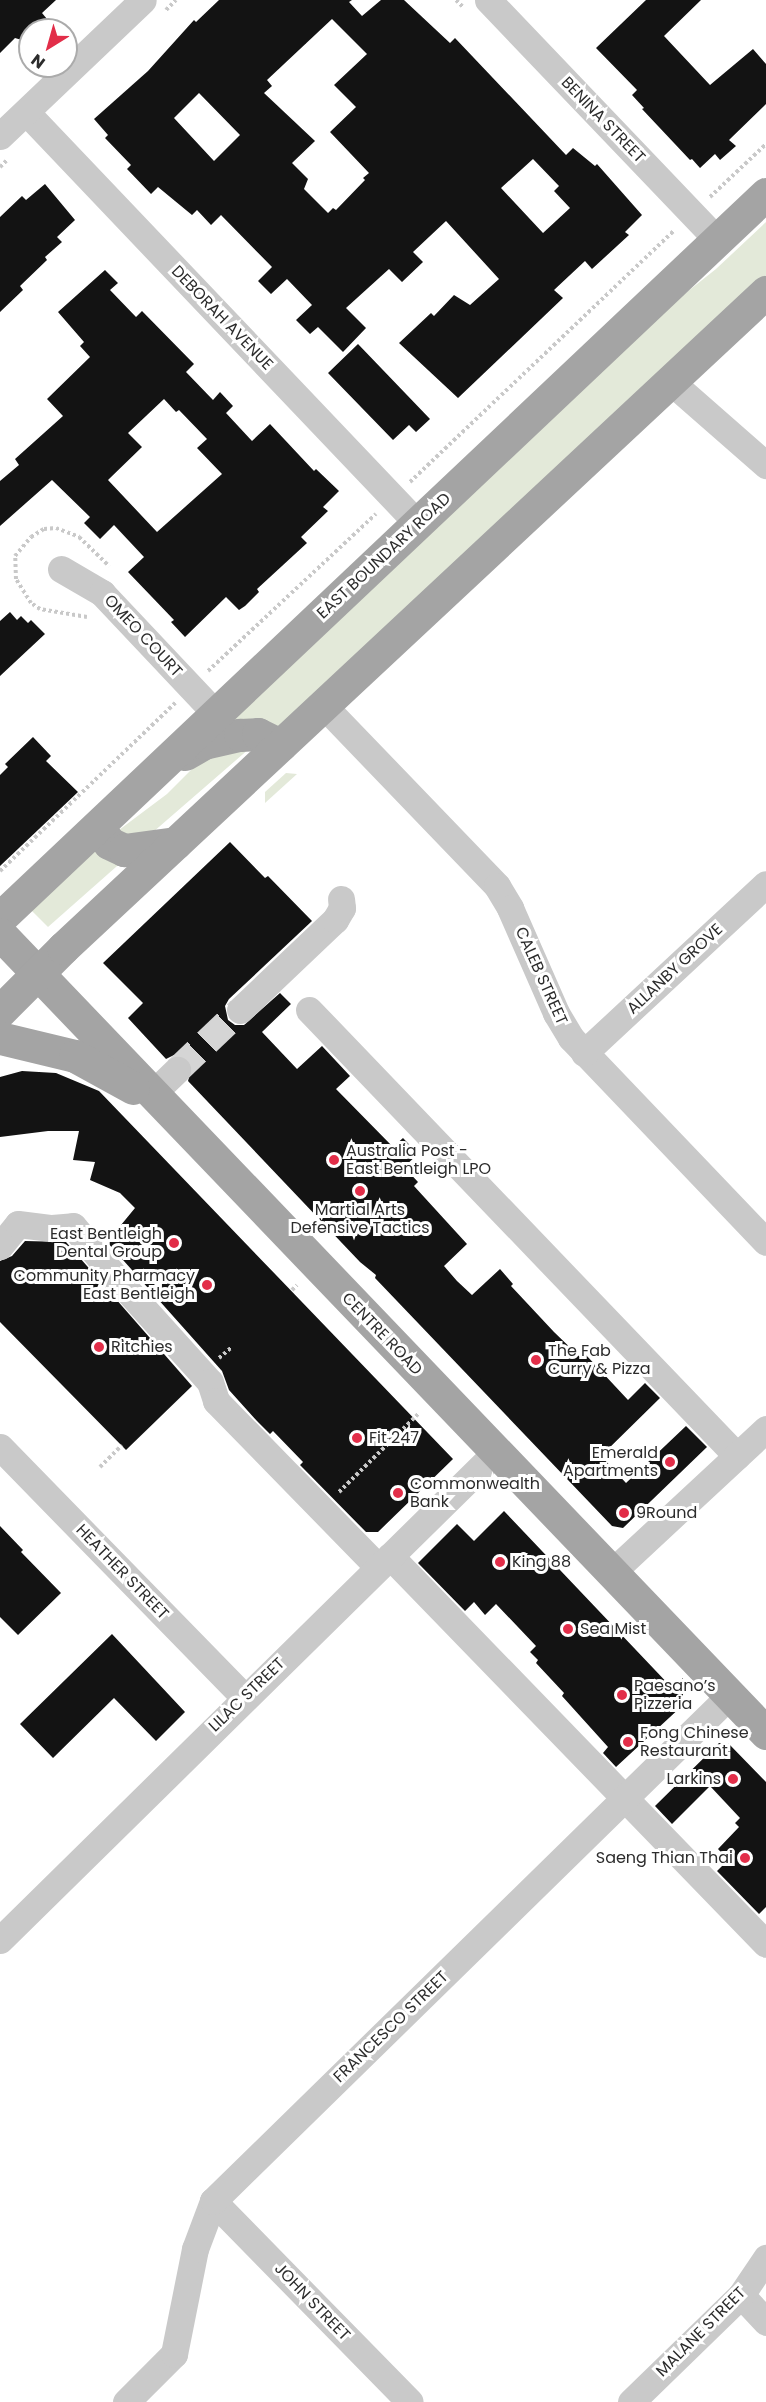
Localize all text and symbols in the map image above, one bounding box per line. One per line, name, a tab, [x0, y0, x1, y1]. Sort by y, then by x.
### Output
north arrow	[18, 18, 78, 78]
text: N	[26, 48, 50, 74]
street label: BENINA STREET	[557, 73, 649, 167]
street label: DEBORAH AVENUE	[167, 262, 277, 374]
street label: EAST BOUNDARY ROAD	[313, 489, 455, 623]
street label: OMEO COURT	[100, 591, 186, 681]
street label: ALLANBY GROVE	[623, 920, 727, 1018]
street label: CALEB STREET	[511, 924, 571, 1028]
place label: Australia Post - East Bentleigh LPO	[346, 1141, 491, 1179]
marker: Australia Post - East Bentleigh LPO	[327, 1153, 341, 1167]
marker: Martial Arts Defensive Tactics	[353, 1184, 367, 1198]
place label: Martial Arts Defensive Tactics	[290, 1200, 430, 1238]
place label: East Bentleigh Dental Group	[50, 1224, 162, 1262]
marker: East Bentleigh Dental Group	[167, 1236, 181, 1250]
place label: Community Pharmacy East Bentleigh	[14, 1266, 195, 1304]
marker: Community Pharmacy East Bentleigh	[200, 1278, 214, 1292]
street label: CENTRE ROAD	[338, 1289, 426, 1379]
place label: Ritchies	[111, 1337, 173, 1357]
marker: Ritchies	[92, 1340, 106, 1354]
place label: The Fab Curry & Pizza	[548, 1341, 650, 1379]
marker: The Fab Curry & Pizza	[529, 1353, 543, 1367]
place label: Fit 247	[369, 1428, 419, 1448]
marker: Fit 247	[350, 1431, 364, 1445]
place label: Emerald Apartments	[563, 1443, 658, 1481]
marker: Emerald Apartments	[663, 1455, 677, 1469]
place label: Commonwealth Bank	[410, 1474, 540, 1512]
marker: Commonwealth Bank	[391, 1486, 405, 1500]
place label: 9Round	[636, 1503, 697, 1523]
marker: 9Round	[617, 1506, 631, 1520]
street label: HEATHER STREET	[72, 1520, 172, 1624]
place label: King 88	[512, 1552, 571, 1572]
marker: King 88	[493, 1555, 507, 1569]
place label: Sea Mist	[580, 1619, 646, 1639]
marker: Sea Mist	[561, 1622, 575, 1636]
street label: LILAC STREET	[205, 1654, 289, 1736]
place label: Paesano’s Pizzeria	[634, 1676, 716, 1714]
marker: Paesano’s Pizzeria	[615, 1688, 629, 1702]
place label: Fong Chinese Restaurant	[640, 1723, 749, 1761]
marker: Fong Chinese Restaurant	[621, 1735, 635, 1749]
place label: Larkins	[667, 1769, 721, 1789]
marker: Larkins	[726, 1772, 740, 1786]
place label: Saeng Thian Thai	[596, 1848, 733, 1868]
marker: Saeng Thian Thai	[738, 1851, 752, 1865]
street label: FRANCESCO STREET	[330, 1967, 452, 2087]
street label: JOHN STREET	[270, 2259, 354, 2345]
street label: MALANE STREET	[652, 2283, 750, 2381]

